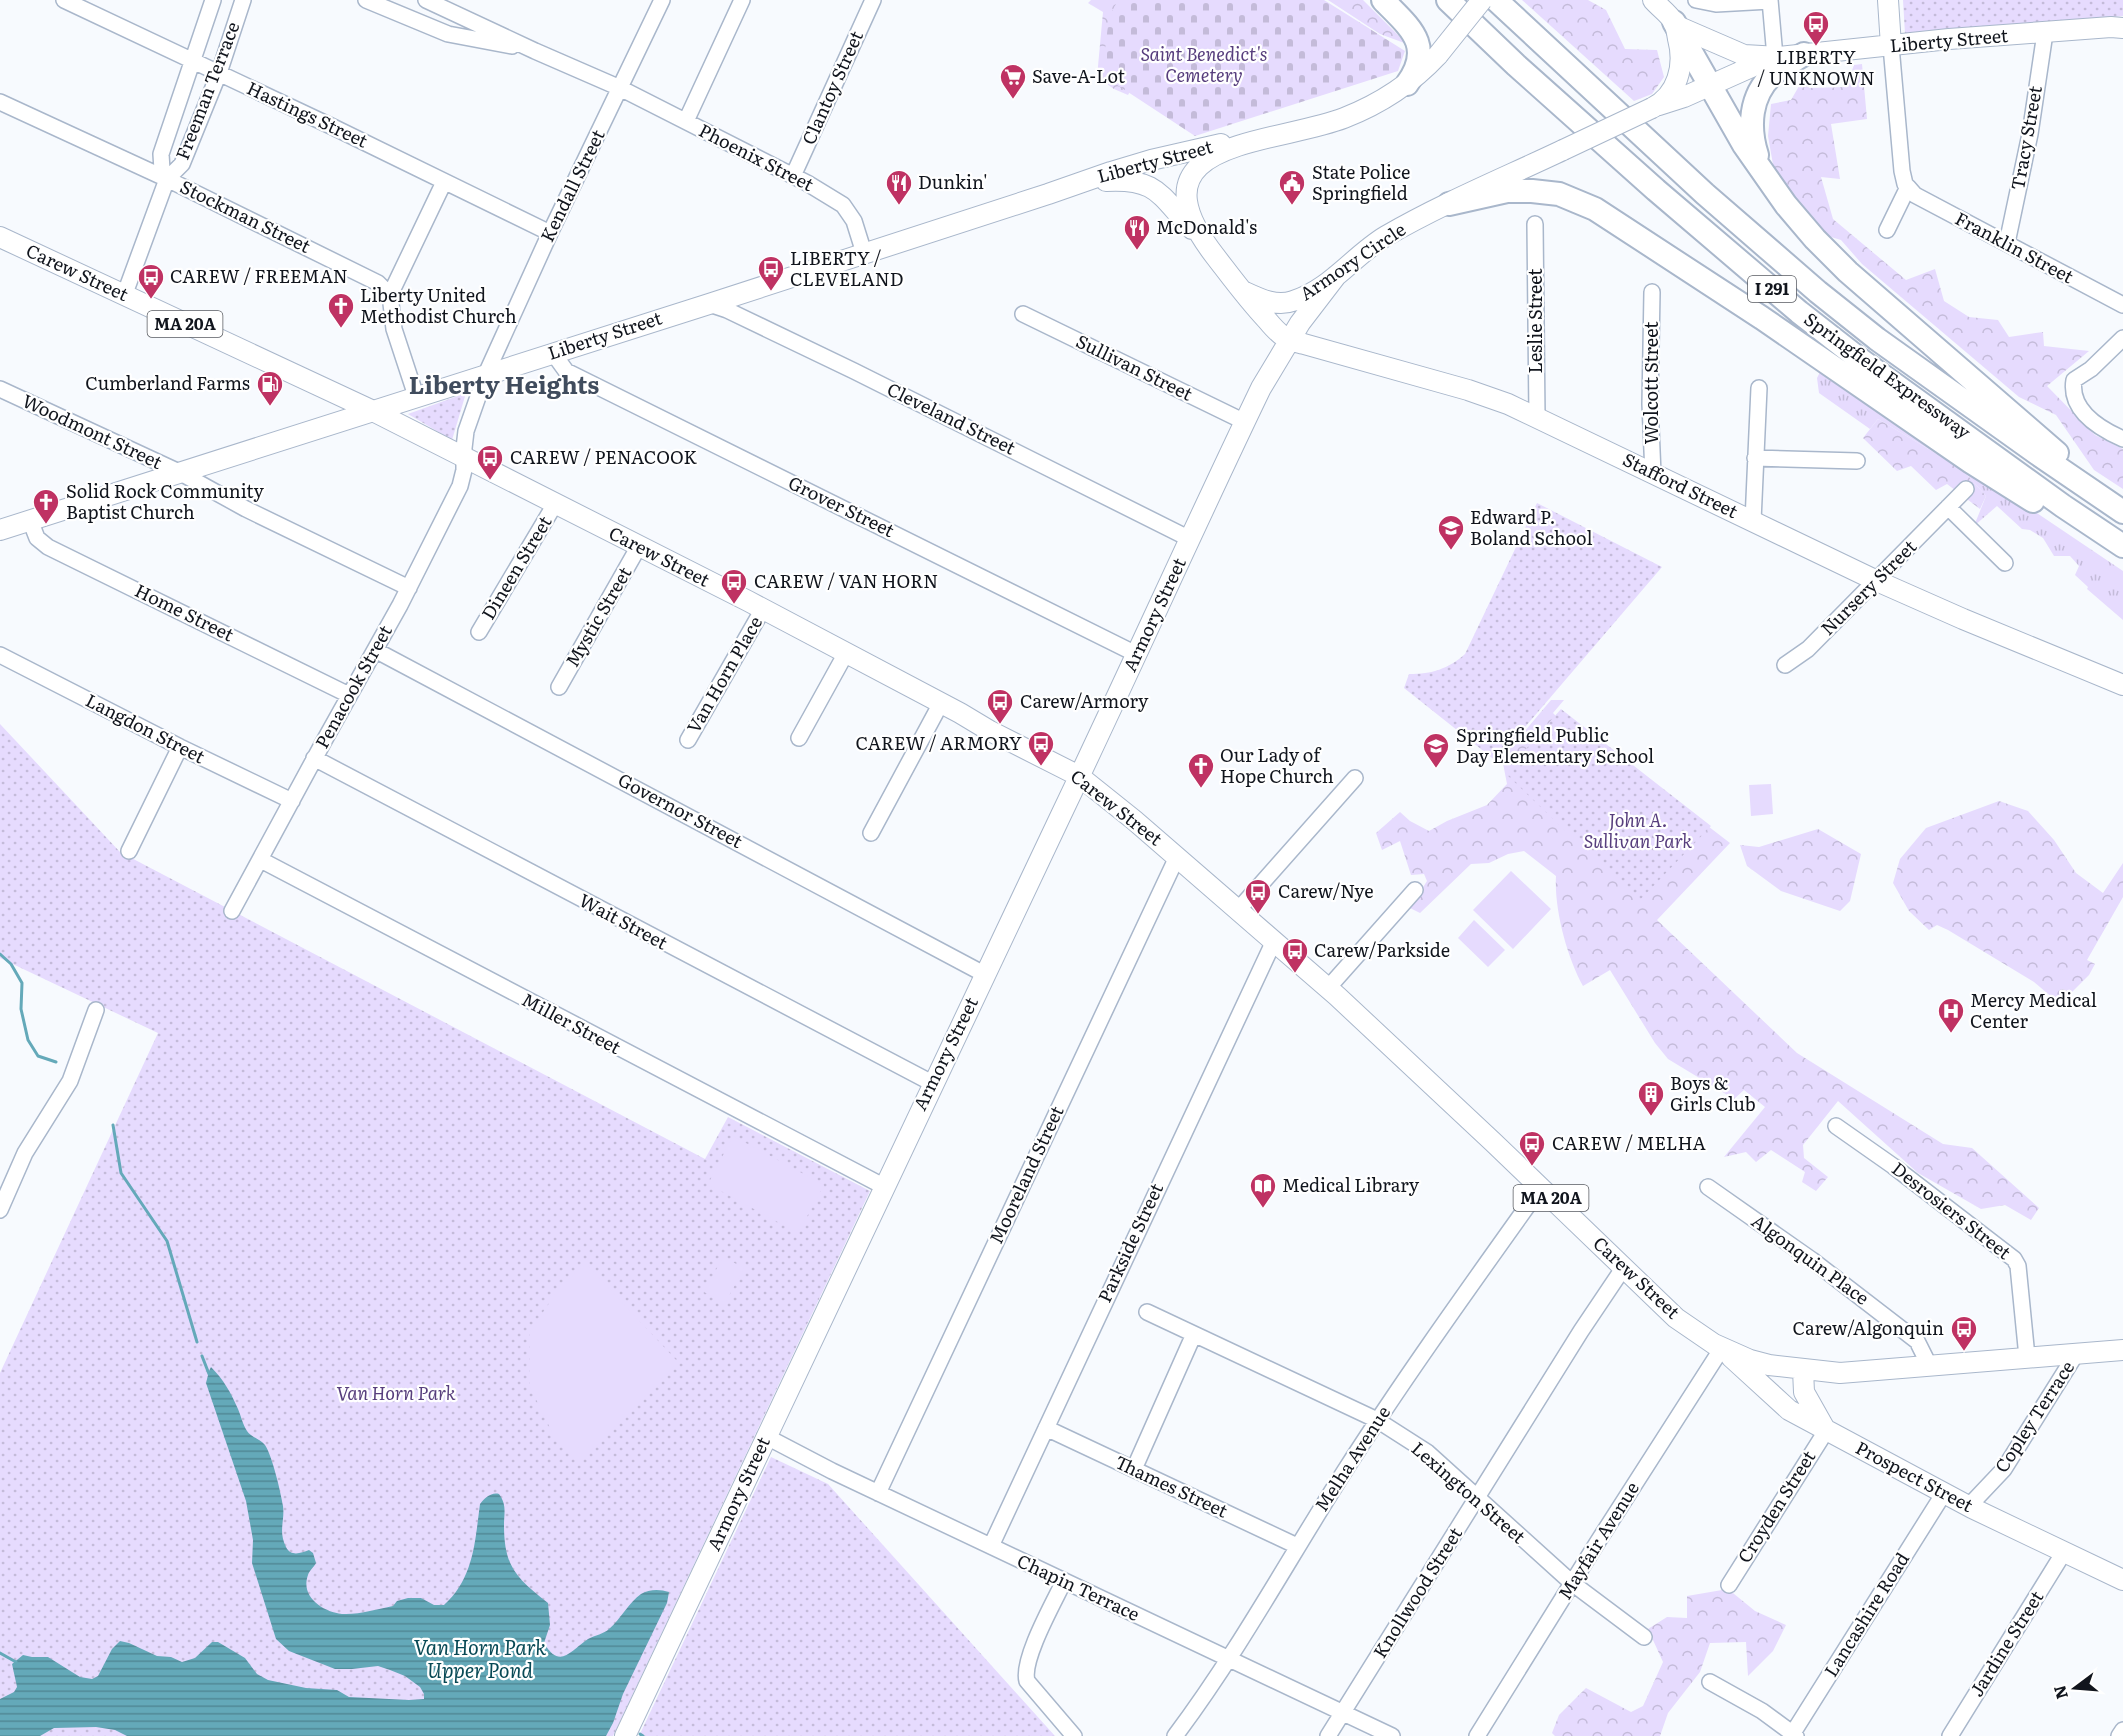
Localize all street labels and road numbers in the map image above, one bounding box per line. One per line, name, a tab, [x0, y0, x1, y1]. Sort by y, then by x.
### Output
street label: Freeman Terrace	[168, 17, 245, 163]
street label: Liberty Street	[1889, 21, 2010, 58]
street label: Clantoy Street	[794, 25, 869, 149]
street label: Hastings Street	[243, 74, 373, 154]
street label: Tracy Street	[2003, 83, 2048, 192]
street label: Phoenix Street	[695, 116, 819, 198]
street label: Kendall Street	[533, 124, 611, 246]
street label: Liberty Street	[1094, 132, 1216, 189]
street label: Stockman Street	[176, 172, 316, 259]
street label: Franklin Street	[1951, 204, 2079, 290]
street label: Armory Circle	[1294, 215, 1411, 306]
street label: Carew Street	[22, 236, 134, 307]
street label: Leslie Street	[1521, 268, 1548, 374]
road number: I 291	[1748, 276, 1796, 302]
street label: Liberty Street	[544, 303, 666, 366]
street label: Springfield Expressway	[1799, 305, 1977, 445]
road number: MA 20A	[148, 311, 222, 337]
street label: Wolcott Street	[1637, 321, 1664, 444]
street label: Sullivan Street	[1072, 327, 1198, 407]
street label: Cleveland Street	[883, 375, 1021, 461]
street label: Woodmont Street	[18, 386, 168, 475]
street label: Stafford Street	[1619, 445, 1743, 524]
street label: Grover Street	[784, 468, 900, 543]
street label: Dineen Street	[474, 509, 558, 624]
street label: Carew Street	[605, 519, 715, 593]
street label: Nursery Street	[1814, 533, 1922, 641]
street label: Armory Street	[1115, 552, 1192, 676]
street label: Mystic Street	[558, 560, 638, 671]
street label: Home Street	[131, 576, 239, 648]
street label: Van Horn Place	[679, 611, 768, 738]
street label: Penacook Street	[308, 619, 398, 753]
street label: Langdon Street	[81, 686, 211, 770]
street label: Carew Street	[1065, 762, 1169, 852]
street label: Governor Street	[614, 765, 748, 854]
street label: Wait Street	[575, 886, 673, 956]
street label: Miller Street	[517, 985, 627, 1060]
street label: Armory Street	[906, 991, 984, 1115]
street label: Mooreland Street	[982, 1100, 1070, 1248]
street label: Desrosiers Street	[1887, 1155, 2018, 1265]
street label: Parkside Street	[1090, 1178, 1169, 1306]
road number: MA 20A	[1514, 1185, 1588, 1211]
street label: Algonquin Place	[1747, 1207, 1875, 1311]
street label: Carew Street	[1588, 1230, 1687, 1325]
street label: Copley Terrace	[1987, 1355, 2080, 1478]
street label: Melha Avenue	[1307, 1400, 1396, 1516]
street label: Armory Street	[699, 1431, 776, 1555]
street label: Prospect Street	[1851, 1433, 1979, 1518]
street label: Lexington Street	[1406, 1435, 1533, 1550]
street label: Croyden Street	[1730, 1444, 1822, 1568]
street label: Thames Street	[1111, 1448, 1233, 1524]
street label: Mayfair Avenue	[1551, 1476, 1645, 1604]
street label: Knollwood Street	[1366, 1521, 1468, 1663]
street label: Chapin Terrace	[1013, 1546, 1144, 1627]
street label: Lancashire Road	[1817, 1547, 1915, 1682]
street label: Jardine Street	[1962, 1584, 2049, 1701]

